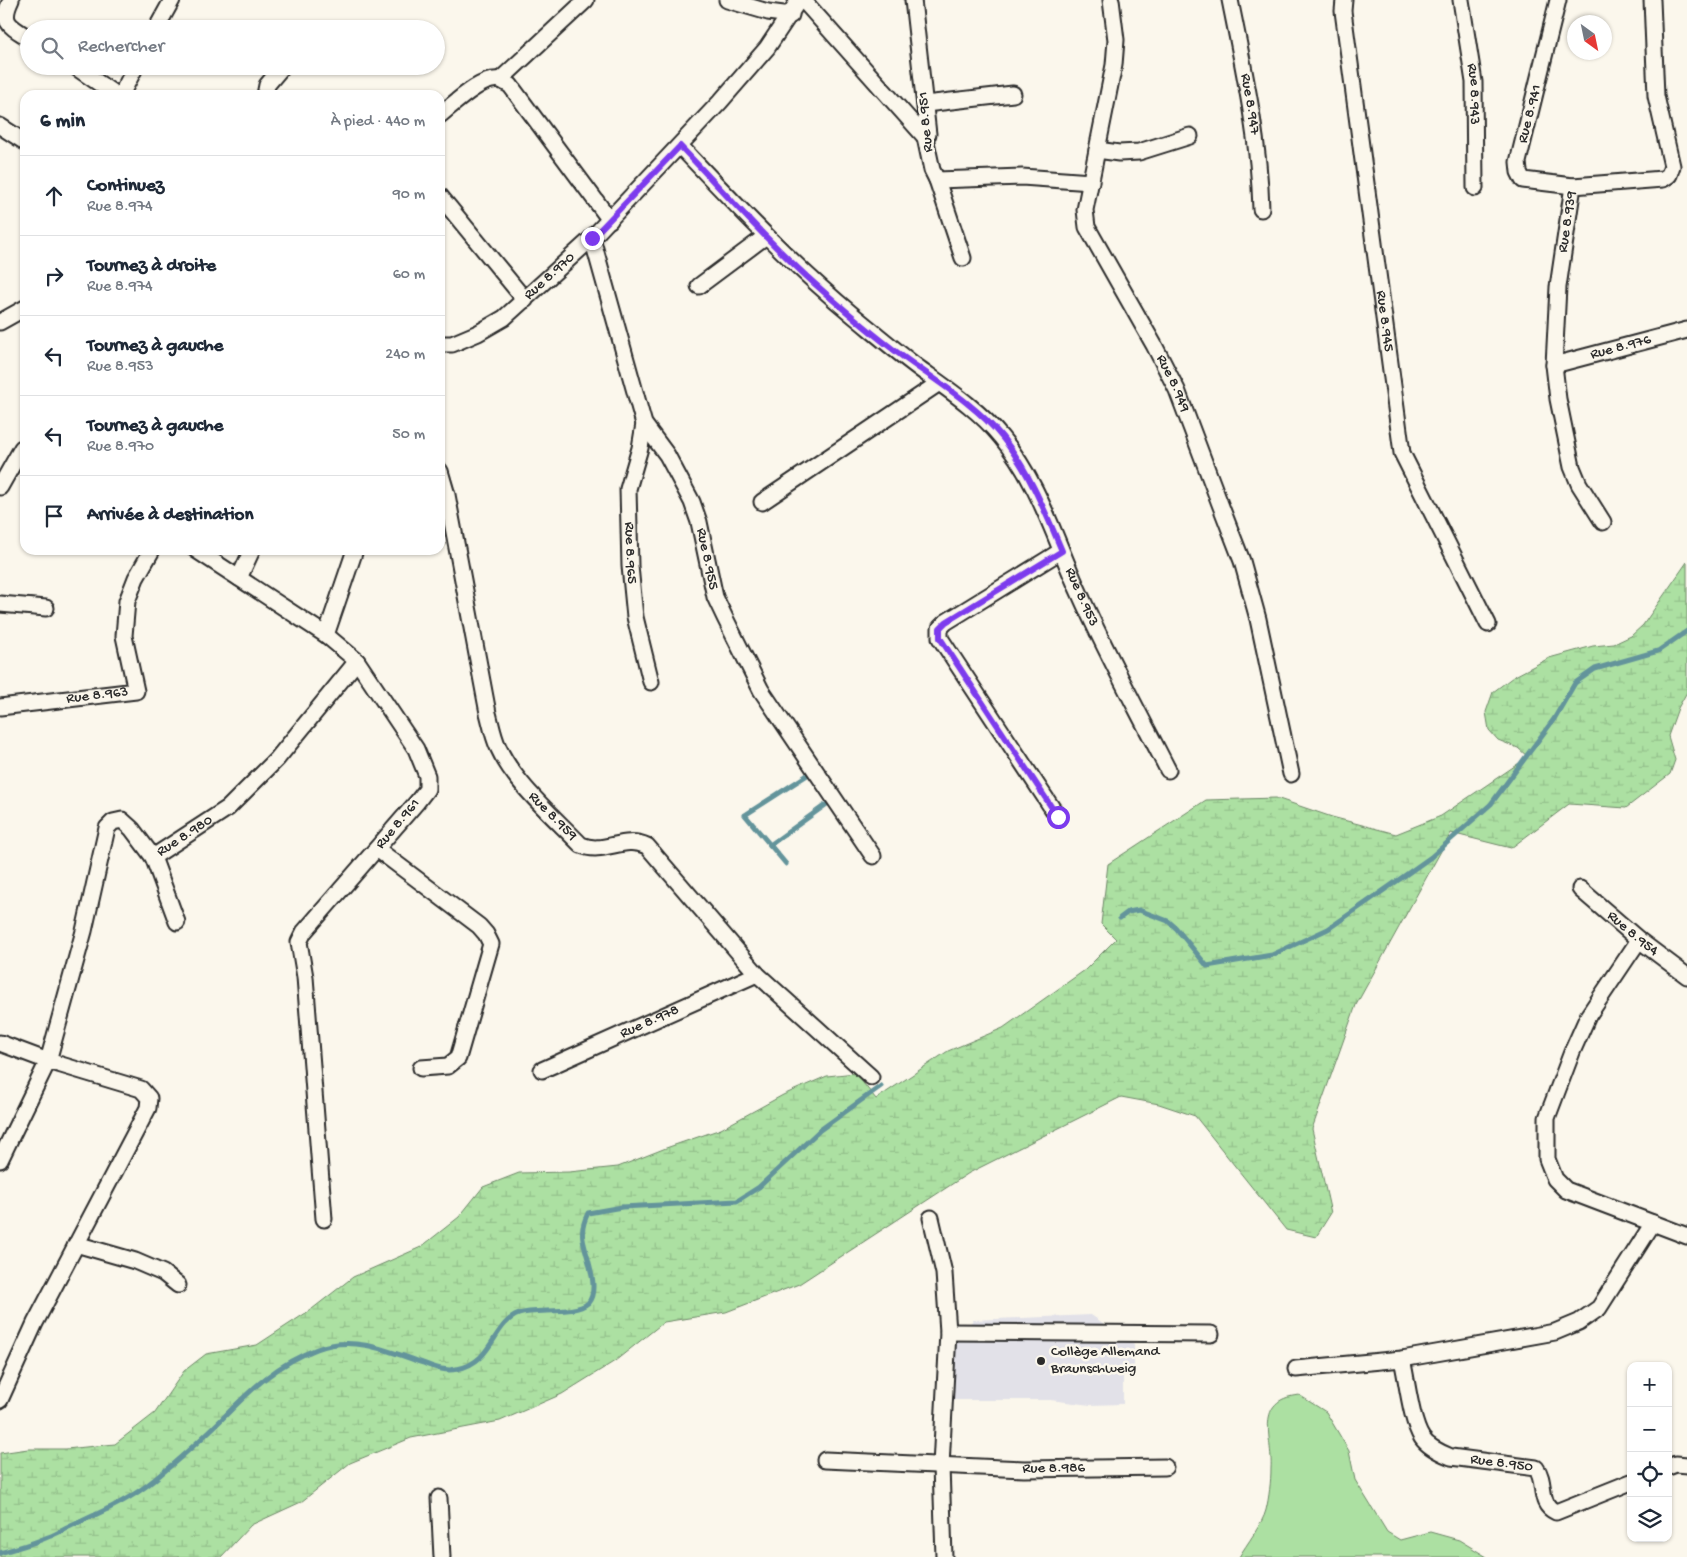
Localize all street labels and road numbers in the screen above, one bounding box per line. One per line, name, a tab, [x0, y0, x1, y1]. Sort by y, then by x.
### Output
street label: Rue 8.943	[1462, 62, 1484, 125]
street label: Rue 8.947	[1236, 72, 1264, 137]
street label: Rue 8.941	[1514, 83, 1546, 145]
street label: Rue 8.951	[914, 91, 938, 153]
street label: Rue 8.939	[1554, 189, 1581, 254]
street label: Rue 8.970	[520, 248, 579, 304]
street label: Rue 8.945	[1371, 289, 1397, 353]
street label: Rue 8.976	[1588, 331, 1653, 364]
street label: Rue 8.949	[1152, 352, 1194, 415]
street label: Rue 8.965	[620, 522, 641, 585]
street label: Rue 8.955	[692, 527, 722, 592]
street label: Rue 8.953	[1061, 565, 1103, 630]
street label: Rue 8.963	[65, 683, 129, 708]
street label: Rue 8.959	[524, 788, 581, 845]
street label: Rue 8.961	[372, 795, 424, 853]
street label: Rue 8.980	[153, 811, 217, 861]
street label: Rue 8.954	[1603, 907, 1662, 960]
street label: Rue 8.978	[617, 1001, 682, 1043]
street label: Rue 8.950	[1469, 1451, 1535, 1477]
street label: Rue 8.986	[1022, 1459, 1086, 1478]

